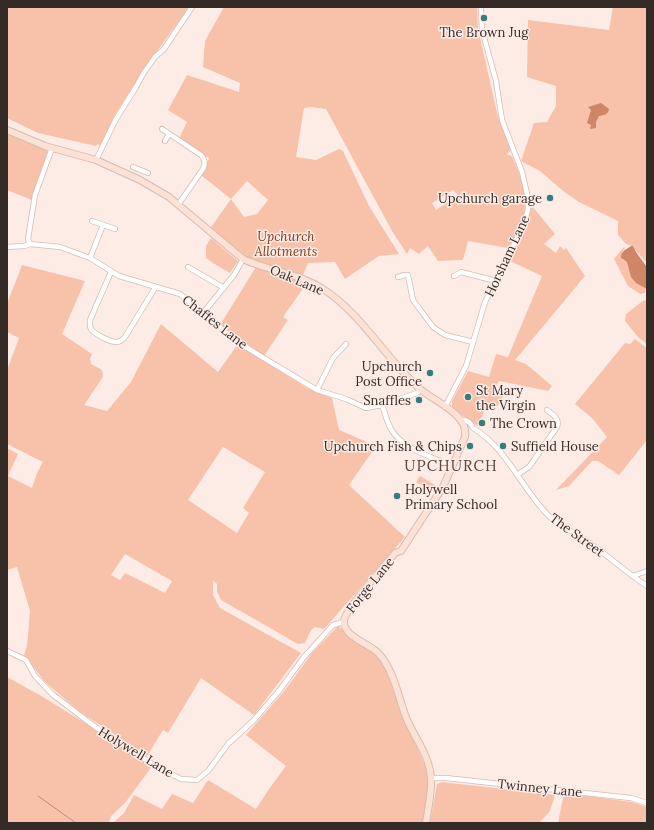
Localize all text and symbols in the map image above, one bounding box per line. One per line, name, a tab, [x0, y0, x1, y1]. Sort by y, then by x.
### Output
marker: The Brown Jug	[479, 13, 489, 23]
place label: The Brown Jug	[439, 24, 529, 41]
place label: Upchurch garage	[438, 190, 542, 207]
marker: Upchurch garage	[545, 193, 555, 203]
street label: Horsham Lane	[481, 212, 533, 300]
park label: Upchurch Allotments	[254, 228, 317, 260]
street label: Oak Lane	[267, 261, 327, 299]
street label: Chaffes Lane	[179, 291, 251, 353]
place label: Upchurch Post Office	[355, 358, 422, 390]
marker: Upchurch Post Office	[425, 368, 435, 378]
place label: St Mary the Virgin	[476, 382, 536, 414]
place label: Snaffles	[363, 392, 411, 409]
marker: St Mary the Virgin	[463, 392, 473, 402]
marker: Snaffles	[414, 395, 424, 405]
place label: The Crown	[490, 415, 557, 432]
marker: The Crown	[477, 418, 487, 428]
place label: Upchurch Fish & Chips	[324, 438, 462, 455]
place label: Suffield House	[511, 438, 599, 455]
marker: Upchurch Fish & Chips	[465, 441, 475, 451]
marker: Suffield House	[498, 441, 508, 451]
district label: UPCHURCH	[404, 456, 498, 475]
place label: Holywell Primary School	[405, 481, 498, 513]
marker: Holywell Primary School	[392, 491, 402, 501]
street label: The Street	[546, 509, 608, 561]
street label: Forge Lane	[342, 554, 398, 616]
street label: Holywell Lane	[95, 723, 177, 781]
street label: Twinney Lane	[497, 775, 583, 801]

